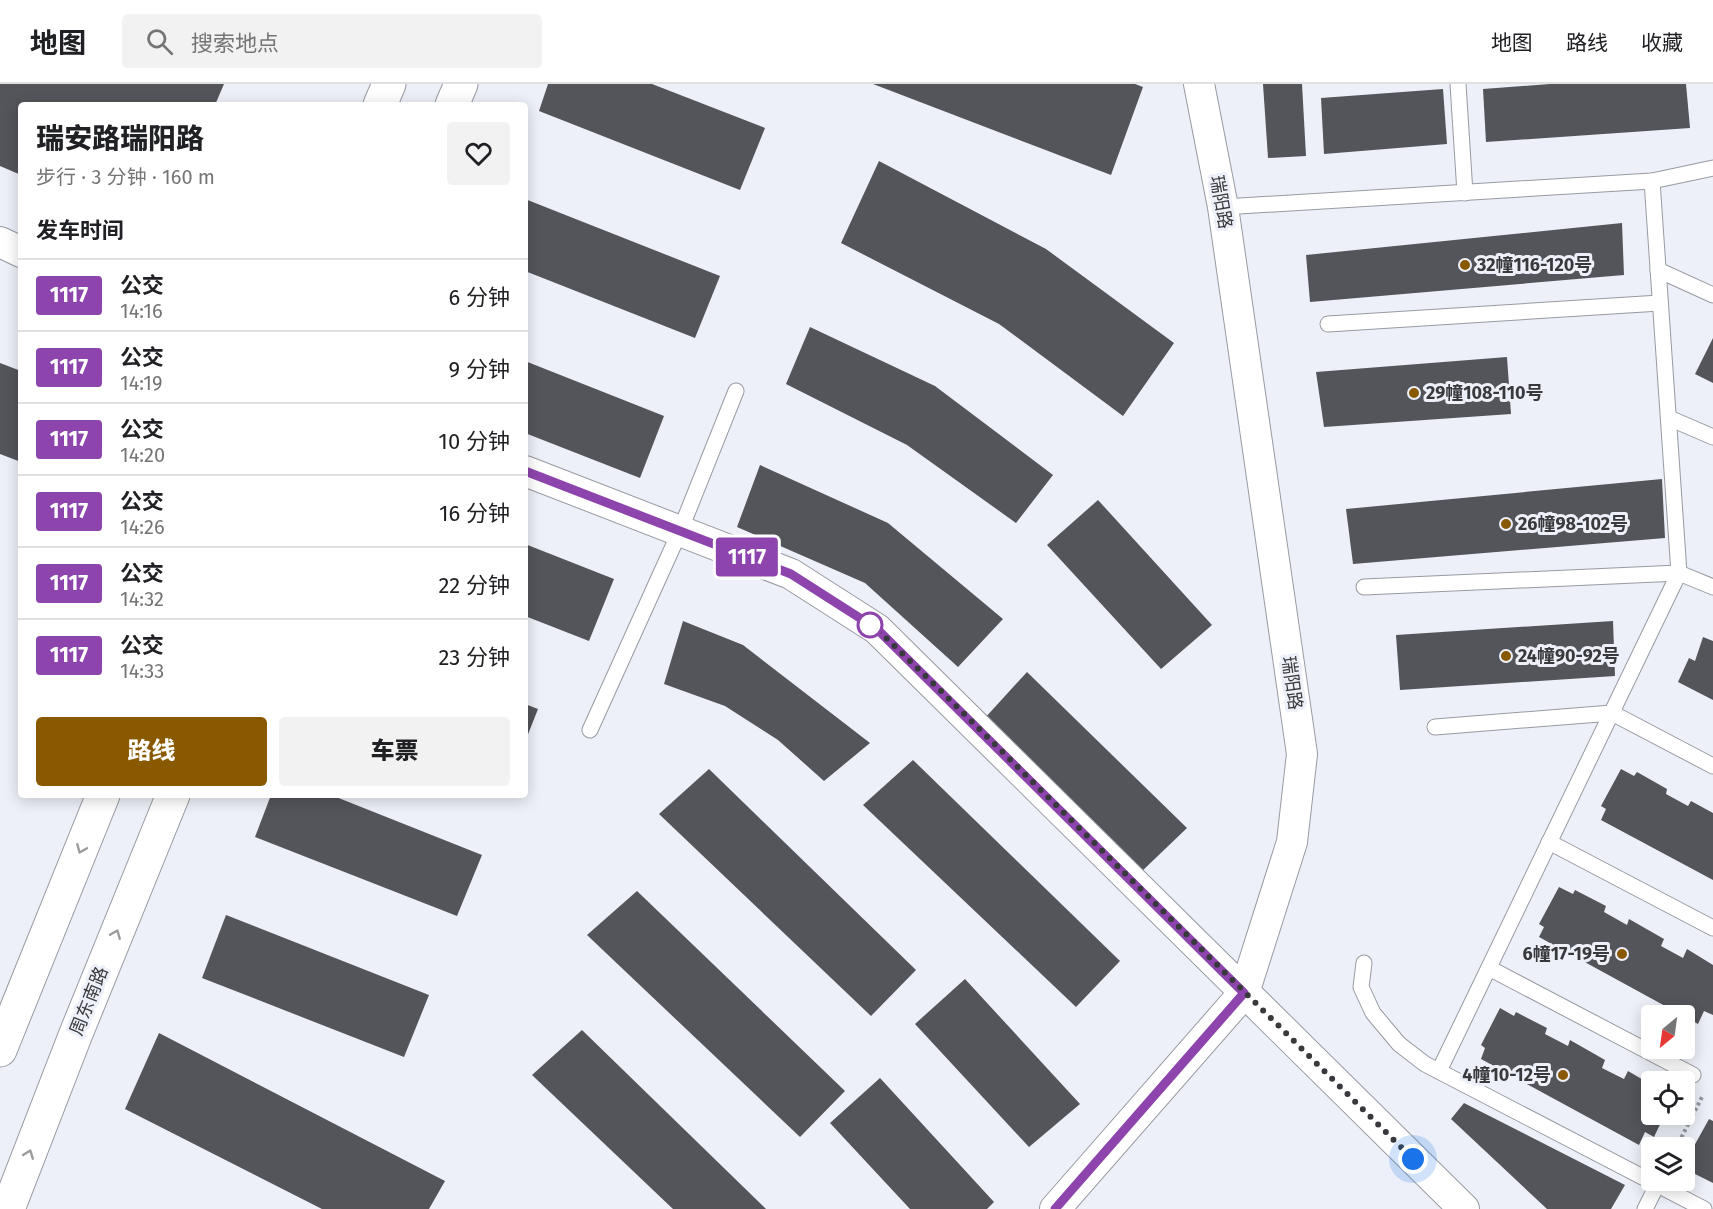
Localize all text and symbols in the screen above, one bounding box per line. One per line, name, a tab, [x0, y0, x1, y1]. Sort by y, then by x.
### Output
search box	[122, 14, 542, 68]
icon: search	[143, 25, 176, 58]
text: 地图	[30, 27, 86, 60]
text: 搜索地点	[191, 30, 279, 57]
text: 地图	[1491, 30, 1533, 56]
text: 路线	[1566, 30, 1608, 56]
text: 收藏	[1641, 30, 1683, 56]
text: 瑞安路瑞阳路	[36, 122, 204, 155]
button: heart	[447, 122, 510, 185]
text: 步行 · 3 分钟 · 160 m	[36, 165, 215, 189]
street label: 瑞阳路	[1205, 174, 1237, 230]
text: 发车时间	[36, 217, 124, 244]
place label: 32幢116-120号	[1476, 254, 1592, 276]
marker: 32幢116-120号	[1458, 258, 1472, 272]
text: 公交	[120, 272, 164, 299]
text: 1117	[50, 282, 88, 308]
text: 6 分钟	[448, 284, 510, 311]
text: 14:16	[120, 299, 163, 323]
text: 公交	[120, 344, 164, 371]
text: 1117	[50, 354, 88, 380]
text: 9 分钟	[449, 356, 510, 383]
text: 14:19	[120, 371, 162, 395]
place label: 29幢108-110号	[1426, 382, 1544, 404]
marker: 29幢108-110号	[1407, 386, 1421, 400]
text: 公交	[120, 416, 164, 443]
text: 1117	[50, 426, 88, 452]
text: 10 分钟	[438, 428, 510, 455]
text: 14:20	[120, 443, 165, 467]
text: 公交	[120, 488, 164, 515]
text: 1117	[50, 498, 88, 524]
text: 16 分钟	[439, 500, 510, 527]
place label: 26幢98-102号	[1518, 513, 1628, 535]
text: 14:26	[120, 515, 165, 539]
marker: 26幢98-102号	[1499, 517, 1513, 531]
line badge: 1117	[705, 538, 789, 576]
text: 1117	[728, 544, 766, 570]
text: 公交	[120, 560, 164, 587]
text: 1117	[50, 570, 88, 596]
text: 22 分钟	[438, 572, 510, 599]
text: 14:32	[120, 587, 164, 611]
unlabelled marker	[857, 612, 883, 638]
text: 公交	[120, 632, 164, 659]
text: 1117	[50, 642, 88, 668]
text: 23 分钟	[438, 644, 510, 671]
place label: 24幢90-92号	[1518, 645, 1620, 667]
marker: 24幢90-92号	[1499, 649, 1513, 663]
street label: 瑞阳路	[1277, 655, 1307, 711]
text: 14:33	[120, 659, 164, 683]
button: 路线	[36, 717, 267, 786]
button: 车票	[279, 717, 510, 786]
one-way arrow	[76, 843, 88, 854]
one-way arrow	[109, 929, 121, 940]
place label: 6幢17-19号	[1523, 943, 1610, 965]
marker: 6幢17-19号	[1615, 947, 1629, 961]
street label: 周东南路	[65, 964, 113, 1038]
north arrow	[1641, 1005, 1695, 1059]
map controls	[1641, 1005, 1695, 1191]
place label: 4幢10-12号	[1462, 1064, 1551, 1086]
marker: 4幢10-12号	[1556, 1068, 1570, 1082]
button: locate	[1641, 1071, 1695, 1125]
button: layers	[1641, 1137, 1695, 1191]
your location	[1398, 1144, 1428, 1174]
one-way arrow	[22, 1150, 34, 1161]

